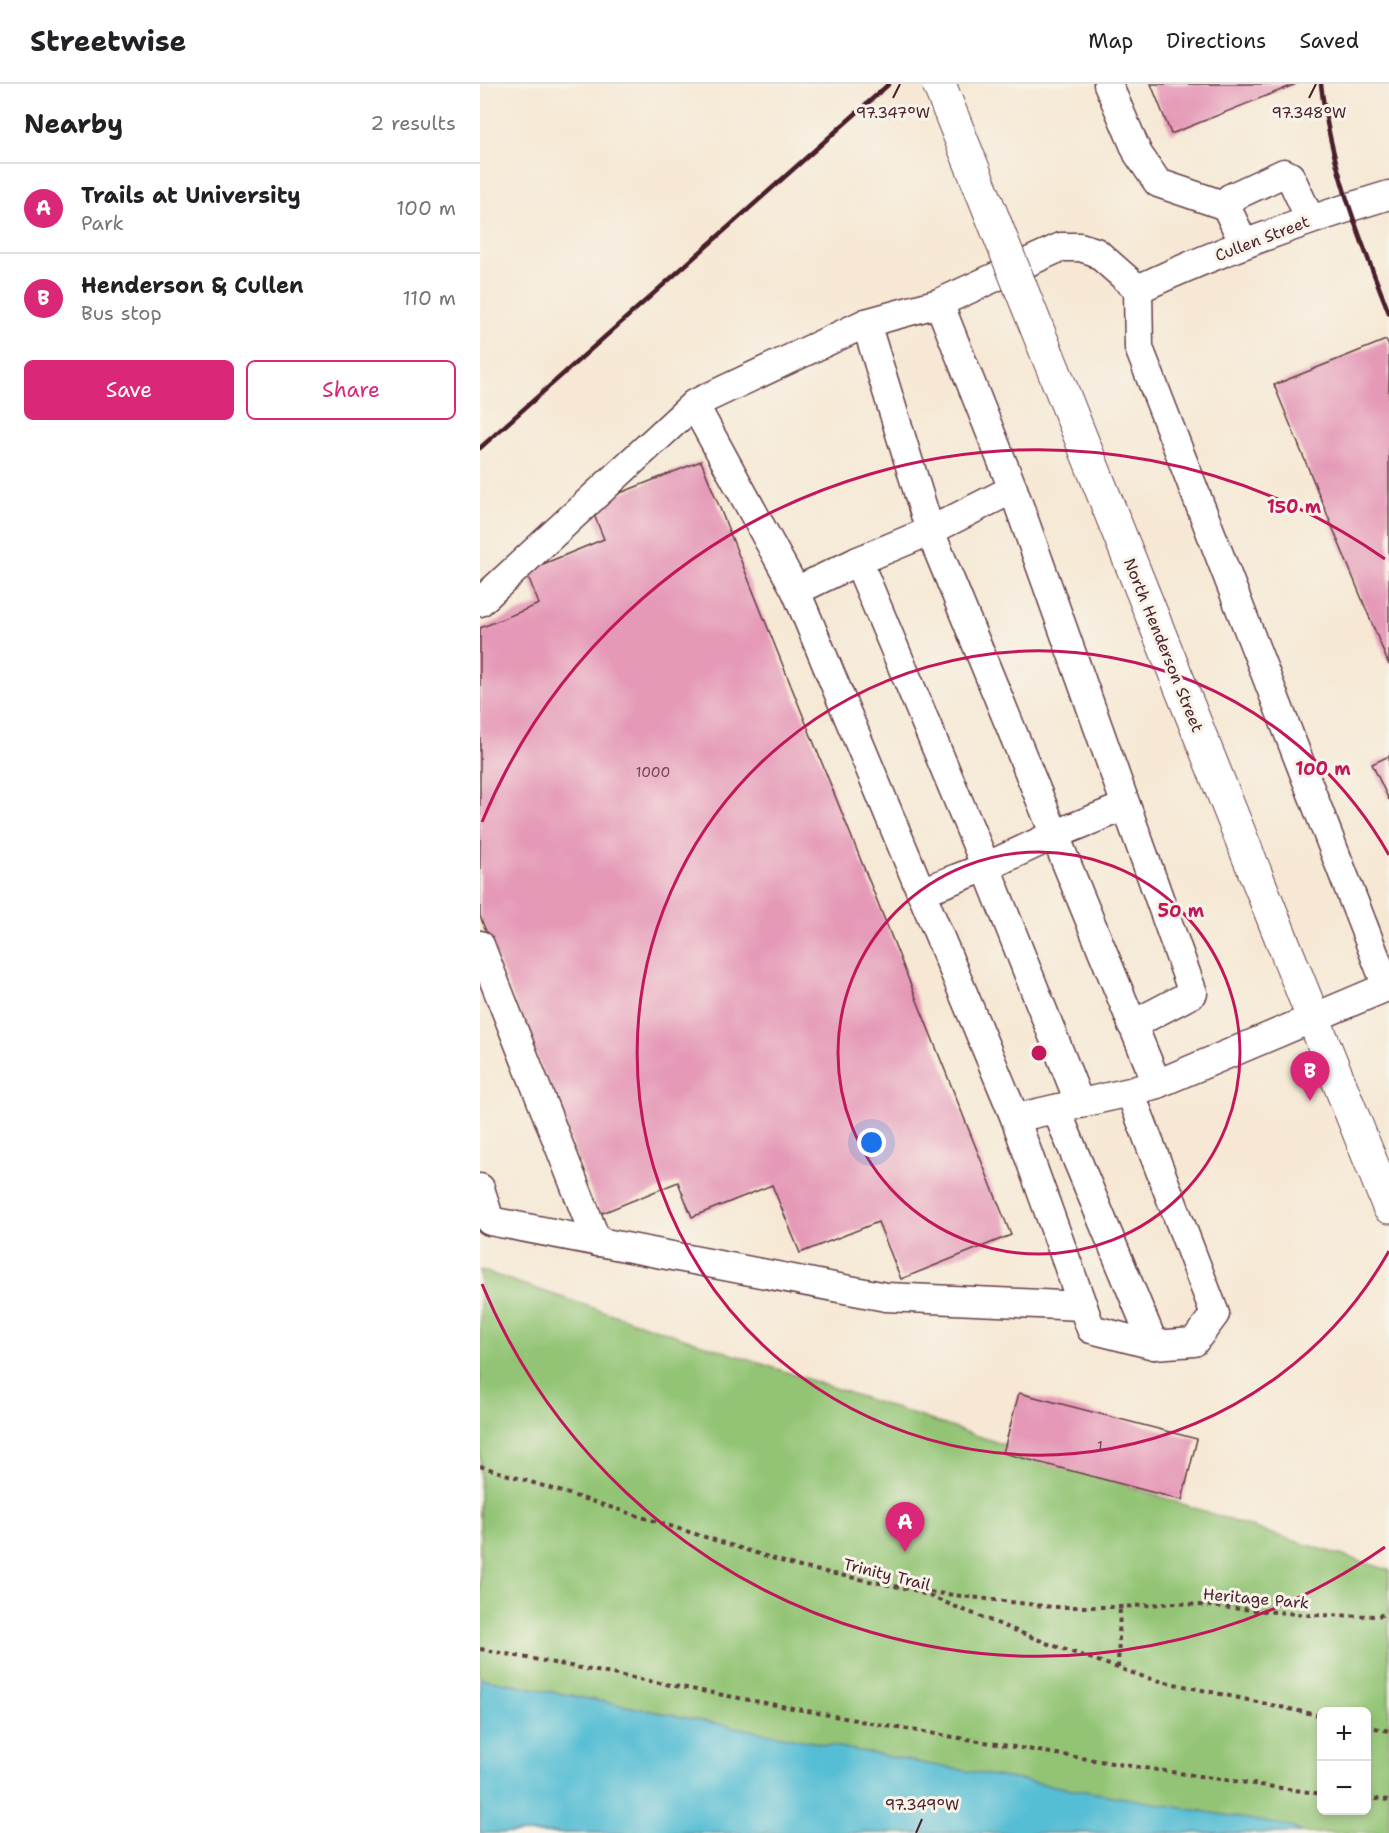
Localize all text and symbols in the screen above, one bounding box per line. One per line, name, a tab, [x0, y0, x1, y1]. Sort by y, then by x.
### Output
text: Streetwise	[30, 22, 186, 60]
text: Map	[1088, 27, 1133, 55]
text: Directions	[1166, 27, 1266, 55]
text: Saved	[1299, 27, 1359, 55]
text: 97.347°W	[856, 103, 930, 123]
text: 97.348°W	[1272, 103, 1346, 123]
text: Nearby	[24, 106, 123, 141]
text: 2 results	[370, 110, 456, 136]
text: Trails at University	[81, 181, 301, 210]
text: A	[36, 195, 51, 221]
text: 100 m	[396, 195, 456, 221]
text: Park	[81, 210, 124, 236]
street label: Cullen Street	[1212, 211, 1312, 266]
text: Henderson & Cullen	[81, 271, 304, 300]
text: B	[37, 285, 50, 311]
text: 110 m	[402, 285, 456, 311]
text: Bus stop	[81, 300, 162, 326]
button: Save	[24, 360, 234, 420]
button: Share	[246, 360, 456, 420]
text: 150 m	[1267, 495, 1322, 519]
street label: North Henderson Street	[1119, 555, 1208, 735]
text: 100 m	[1295, 757, 1351, 781]
house number: 1000	[636, 763, 670, 781]
text: 50 m	[1158, 899, 1205, 923]
centre of rings	[1029, 1043, 1049, 1063]
pin: B	[1290, 1052, 1330, 1101]
your location	[857, 1128, 886, 1157]
house number: 1	[1097, 1437, 1103, 1455]
pin: A	[886, 1502, 924, 1552]
street label: Trinity Trail	[841, 1554, 933, 1596]
street label: Heritage Park	[1202, 1583, 1310, 1614]
map controls	[1317, 1707, 1371, 1815]
button: +	[1317, 1707, 1371, 1761]
button: −	[1317, 1761, 1371, 1815]
text: 97.349°W	[885, 1795, 959, 1815]

